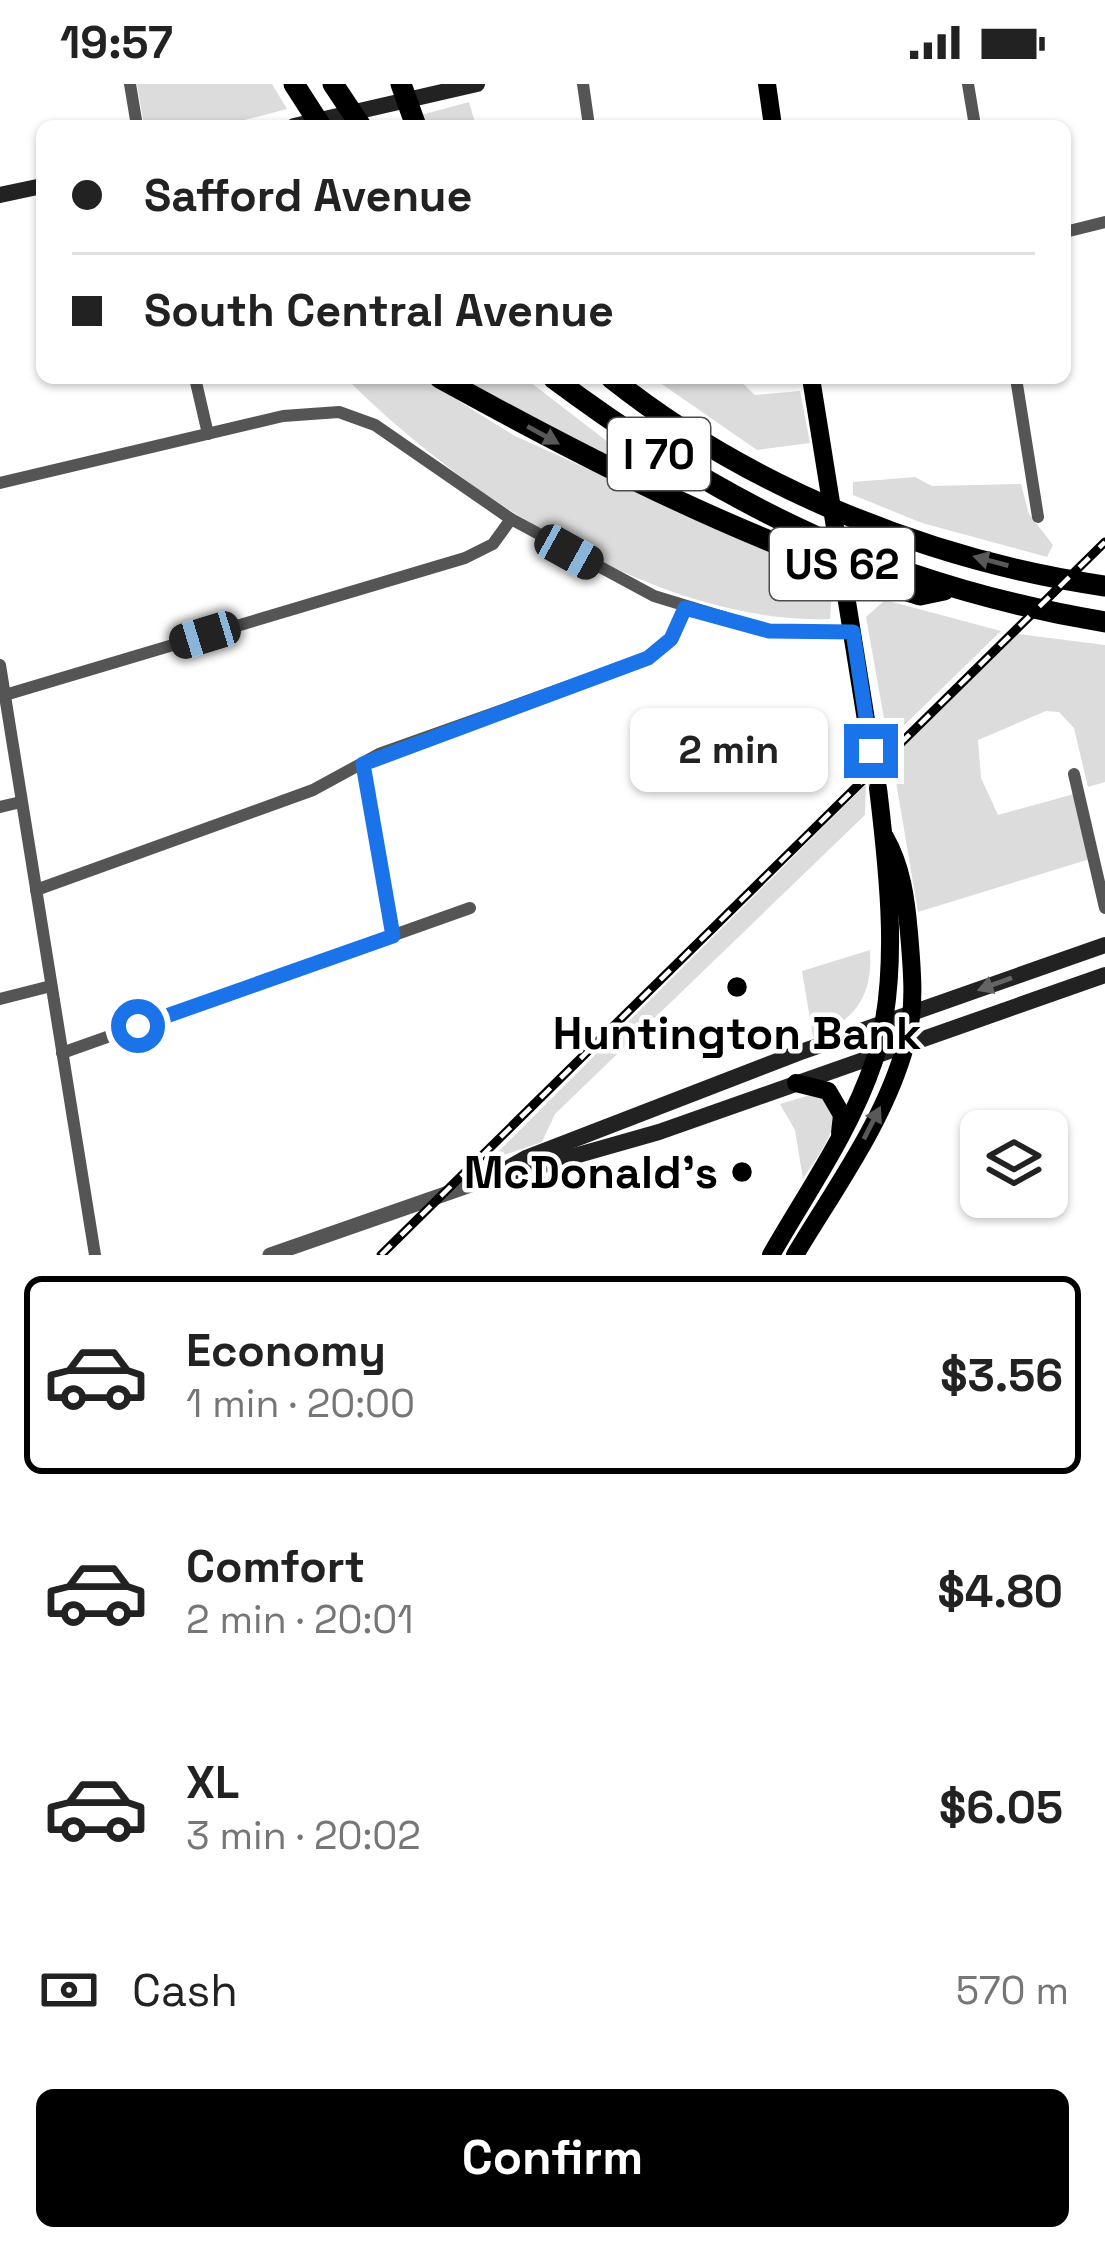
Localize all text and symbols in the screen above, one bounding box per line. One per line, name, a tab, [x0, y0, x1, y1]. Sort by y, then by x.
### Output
text: 19:57	[60, 14, 173, 71]
text: Safford Avenue	[144, 167, 473, 224]
text: South Central Avenue	[144, 282, 614, 339]
road number: I 70	[608, 418, 710, 490]
one-way arrow	[526, 423, 560, 444]
car	[529, 519, 609, 585]
road number: US 62	[770, 528, 914, 600]
one-way arrow	[972, 551, 1009, 570]
car	[165, 607, 245, 663]
callout: 2 min	[631, 709, 829, 793]
route end	[844, 724, 898, 778]
text: 2 min	[679, 725, 779, 774]
marker: Huntington Bank	[724, 974, 750, 1000]
one-way arrow	[976, 976, 1012, 994]
route start	[111, 999, 165, 1053]
place label: Huntington Bank	[553, 1005, 921, 1062]
one-way arrow	[861, 1105, 881, 1140]
map controls	[960, 1110, 1068, 1218]
button: layers	[960, 1110, 1068, 1218]
place label: McDonald's	[464, 1144, 718, 1201]
marker: McDonald's	[729, 1159, 755, 1185]
icon: car	[42, 1321, 150, 1429]
text: Economy	[186, 1322, 386, 1379]
text: $3.56	[940, 1347, 1063, 1404]
text: 1 min · 20:00	[186, 1379, 415, 1428]
icon: car	[42, 1537, 150, 1645]
text: Comfort	[186, 1538, 365, 1595]
text: $4.80	[938, 1563, 1063, 1620]
text: 2 min · 20:01	[186, 1595, 414, 1644]
icon: car	[42, 1753, 150, 1861]
text: XL	[186, 1754, 239, 1811]
text: $6.05	[939, 1779, 1063, 1836]
text: 3 min · 20:02	[186, 1811, 421, 1860]
icon: cash	[36, 1957, 102, 2023]
text: Cash	[132, 1962, 238, 2019]
text: 570 m	[956, 1966, 1069, 2015]
button: Confirm	[36, 2089, 1069, 2227]

